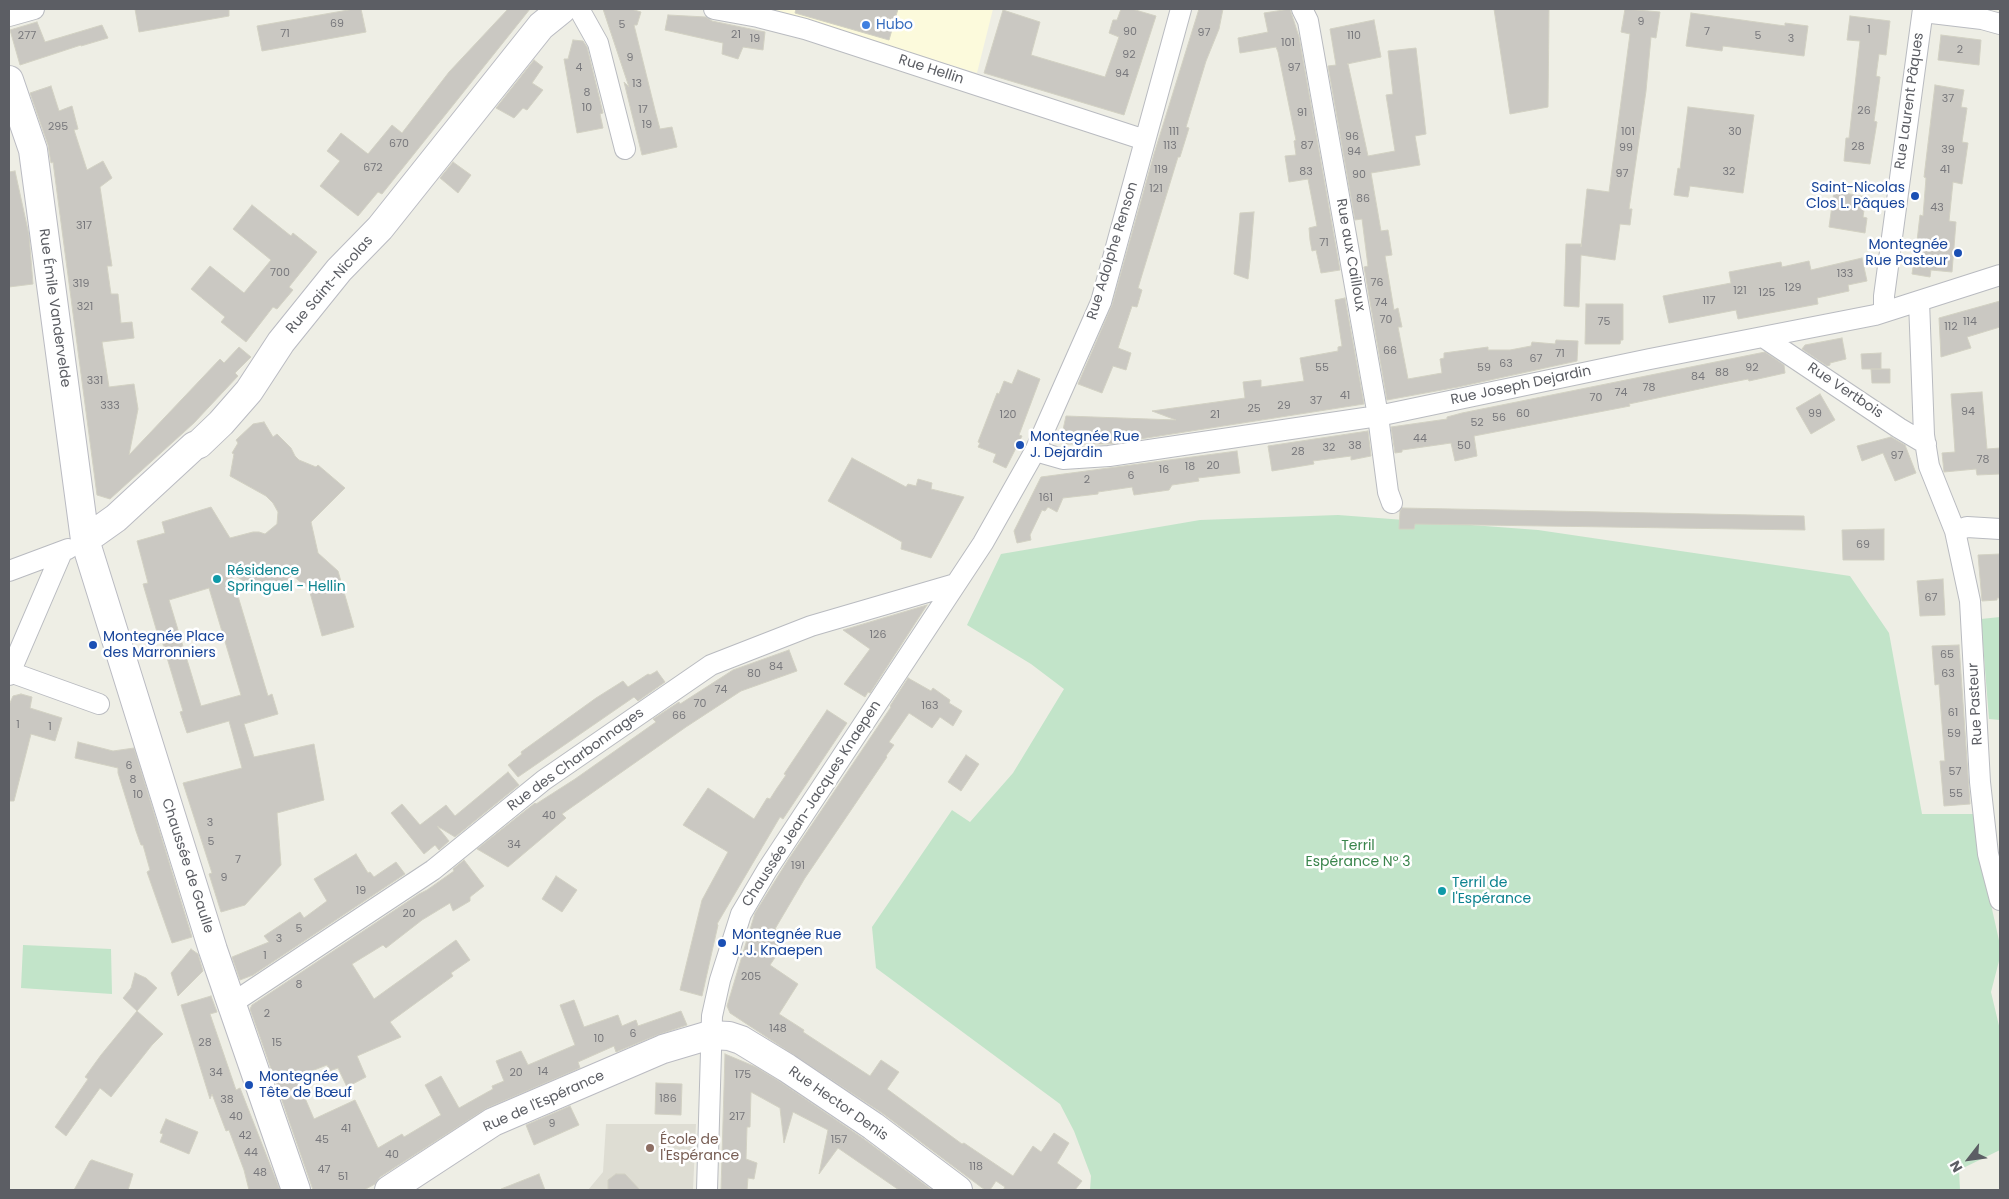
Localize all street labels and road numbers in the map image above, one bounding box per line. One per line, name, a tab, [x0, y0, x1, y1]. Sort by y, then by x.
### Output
street label: Rue Laurent Pâques	[1892, 31, 1928, 171]
street label: Rue Hellin	[896, 52, 966, 88]
street label: Rue Adolphe Renson	[1084, 180, 1142, 322]
street label: Rue aux Cailloux	[1332, 197, 1368, 313]
street label: Rue Émile Vandervelde	[35, 228, 73, 388]
street label: Rue Saint-Nicolas	[283, 233, 377, 337]
street label: Rue Vertbois	[1804, 360, 1886, 422]
street label: Rue Joseph Dejardin	[1449, 363, 1593, 409]
street label: Rue Pasteur	[1965, 662, 1987, 746]
street label: Chaussée Jean-Jacques Knaepen	[739, 698, 885, 910]
street label: Rue des Charbonnages	[504, 705, 648, 815]
street label: Chaussée de Gaulle	[157, 797, 217, 935]
street label: Rue Hector Denis	[785, 1063, 891, 1145]
street label: Rue de l'Espérance	[481, 1068, 607, 1136]

